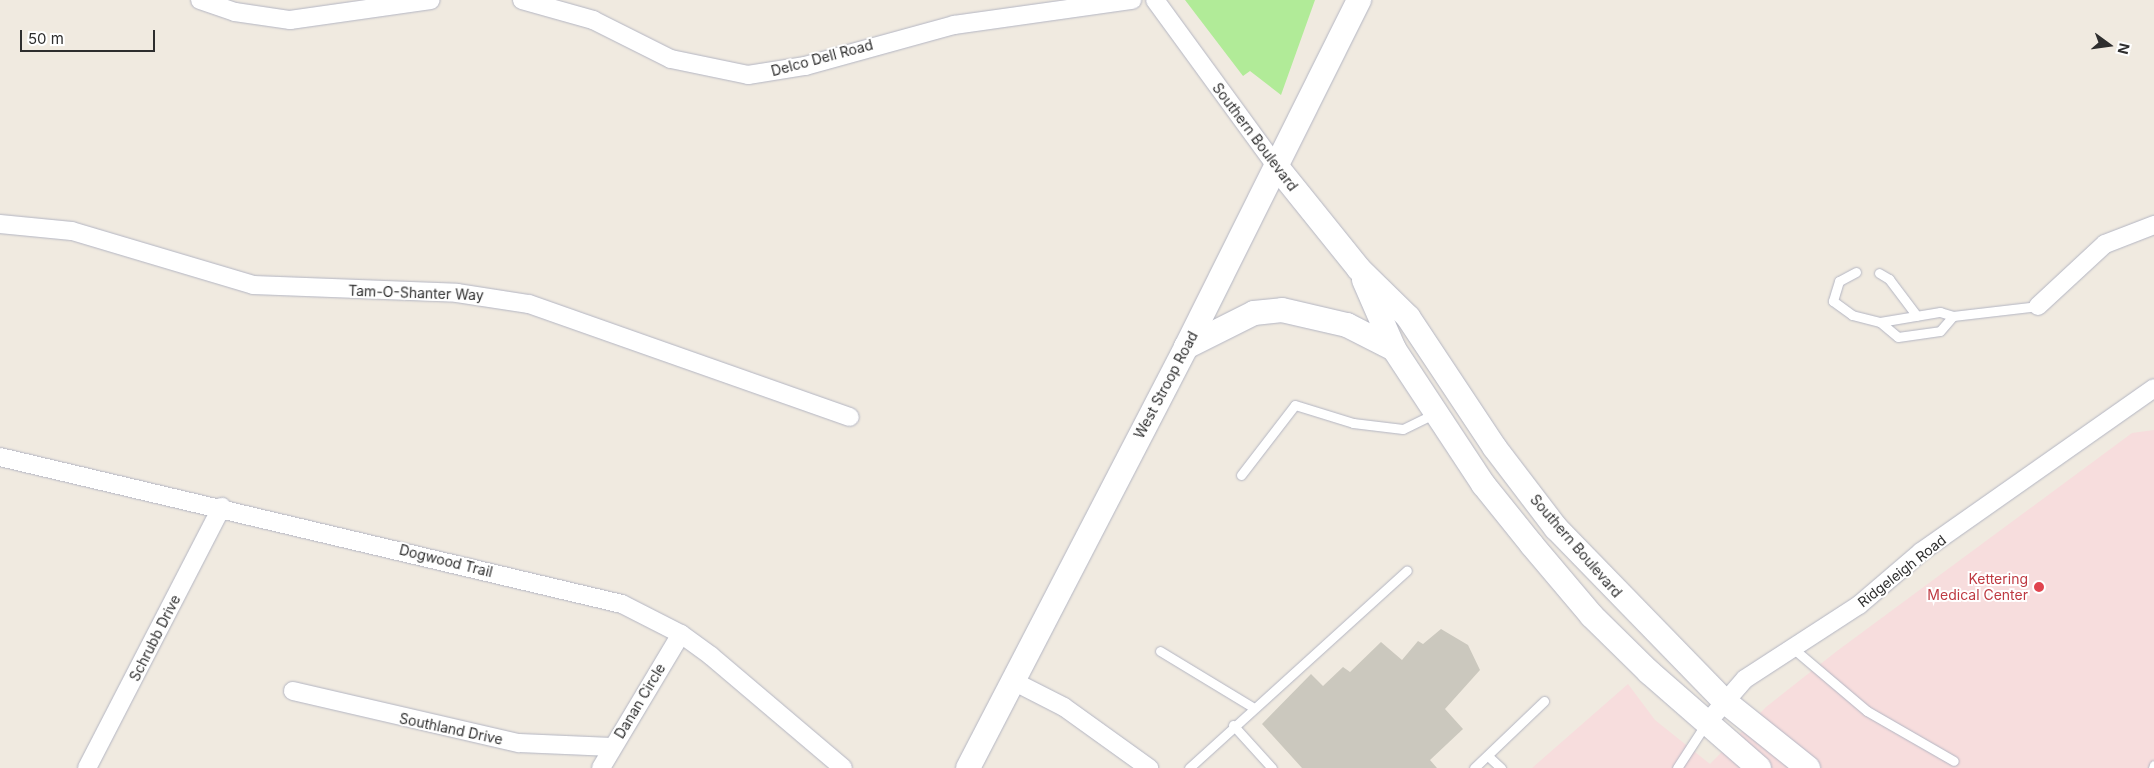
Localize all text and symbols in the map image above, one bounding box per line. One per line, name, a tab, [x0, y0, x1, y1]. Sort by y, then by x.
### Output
scale bar	[22, 20, 158, 52]
north arrow	[2084, 20, 2134, 70]
text: 50 m	[28, 29, 64, 48]
street label: Delco Dell Road	[769, 36, 875, 80]
text: N	[2115, 42, 2134, 56]
street label: Southern Boulevard	[1209, 80, 1301, 194]
street label: Tam-O-Shanter Way	[348, 282, 484, 304]
street label: West Stroop Road	[1131, 329, 1201, 441]
street label: Southern Boulevard	[1527, 491, 1625, 601]
street label: Ridgeleigh Road	[1855, 531, 1949, 611]
street label: Dogwood Trail	[398, 541, 494, 581]
place label: Kettering Medical Center	[1927, 571, 2028, 604]
marker: Kettering Medical Center	[2032, 580, 2046, 594]
street label: Schrubb Drive	[126, 592, 184, 684]
street label: Danan Circle	[611, 660, 669, 742]
street label: Southland Drive	[398, 710, 504, 748]

